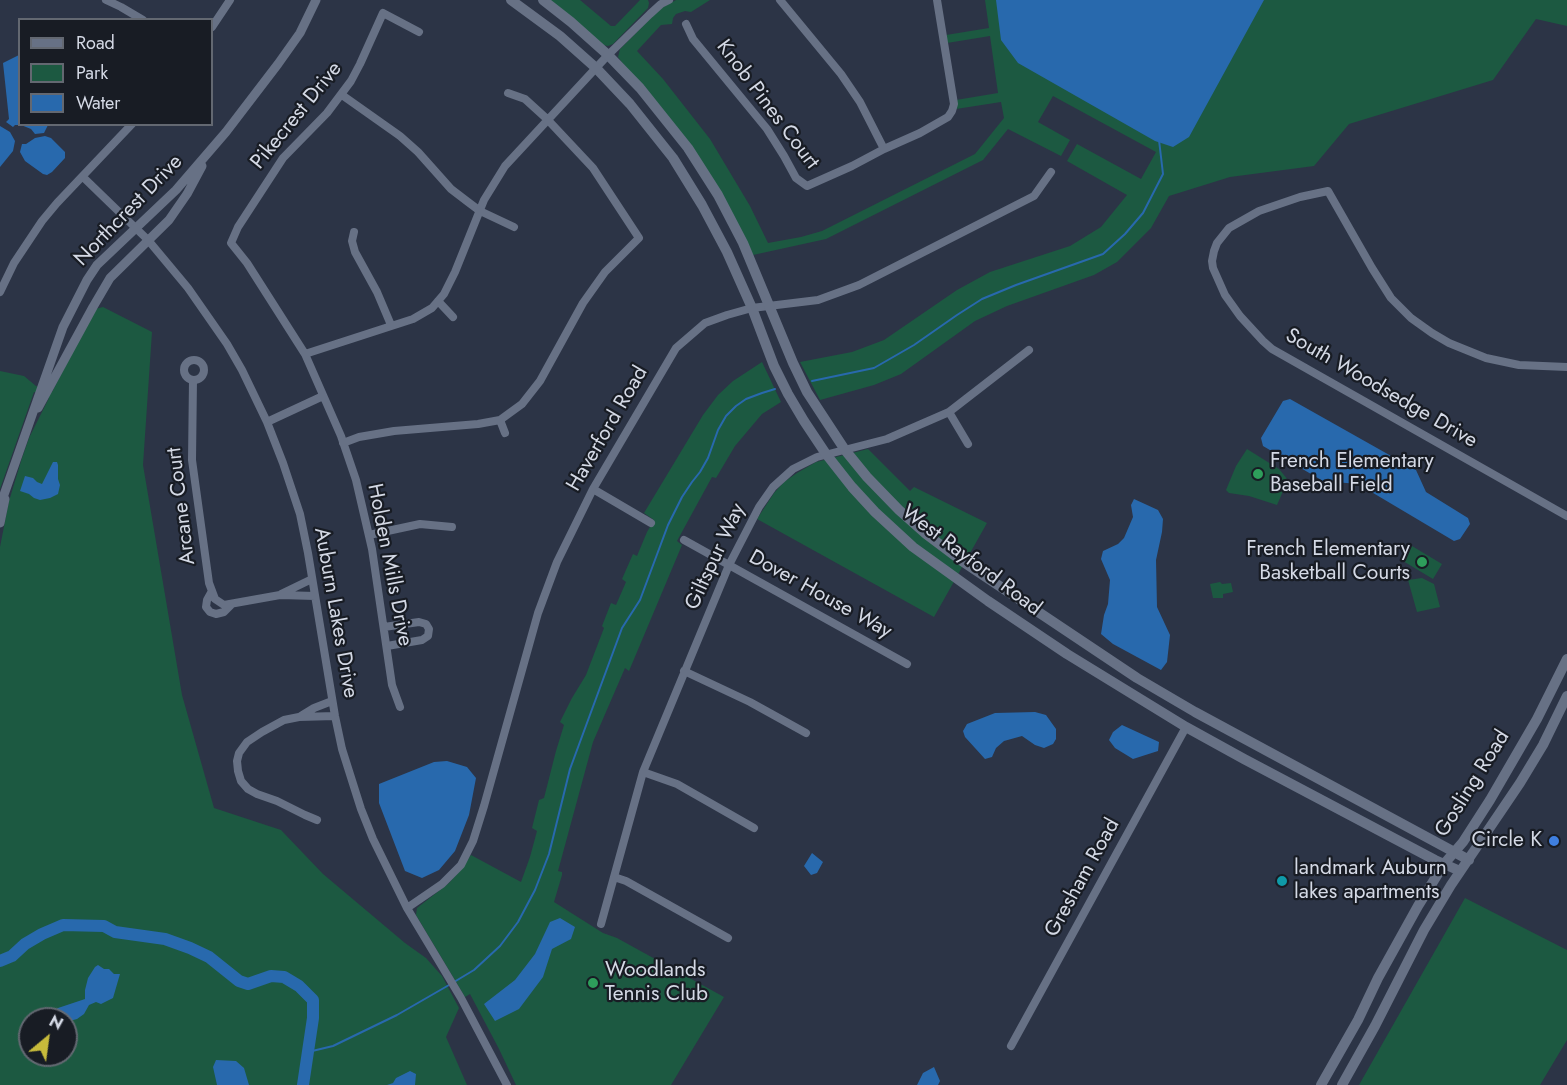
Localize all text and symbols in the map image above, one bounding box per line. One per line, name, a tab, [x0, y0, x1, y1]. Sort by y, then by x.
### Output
legend	[18, 18, 213, 126]
text: Road	[76, 30, 115, 56]
street label: Knob Pines Court	[710, 35, 824, 175]
street label: Pikecrest Drive	[246, 57, 348, 175]
text: Park	[76, 60, 108, 86]
text: Water	[76, 90, 120, 116]
street label: Northcrest Drive	[69, 150, 189, 272]
street label: South Woodsedge Drive	[1281, 324, 1481, 454]
street label: Haverford Road	[562, 362, 654, 496]
street label: Arcane Court	[162, 446, 202, 566]
place label: French Elementary Baseball Field	[1270, 449, 1434, 499]
marker: French Elementary Baseball Field	[1251, 467, 1265, 481]
street label: Holden Mills Drive	[361, 482, 417, 648]
street label: Giltspur Way	[680, 500, 752, 614]
street label: West Rayford Road	[896, 500, 1046, 622]
street label: Auburn Lakes Drive	[308, 526, 362, 700]
place label: French Elementary Basketball Courts	[1246, 537, 1410, 587]
street label: Dover House Way	[744, 545, 896, 645]
marker: French Elementary Basketball Courts	[1415, 555, 1429, 569]
street label: Gosling Road	[1430, 726, 1516, 842]
street label: Gresham Road	[1040, 814, 1126, 942]
place label: Circle K	[1471, 828, 1542, 854]
marker: Circle K	[1547, 834, 1561, 848]
place label: landmark Auburn lakes apartments	[1294, 856, 1447, 906]
marker: landmark Auburn lakes apartments	[1275, 874, 1289, 888]
place label: Woodlands Tennis Club	[605, 958, 708, 1008]
marker: Woodlands Tennis Club	[586, 976, 600, 990]
north arrow	[18, 1007, 78, 1067]
text: N	[45, 1009, 67, 1036]

